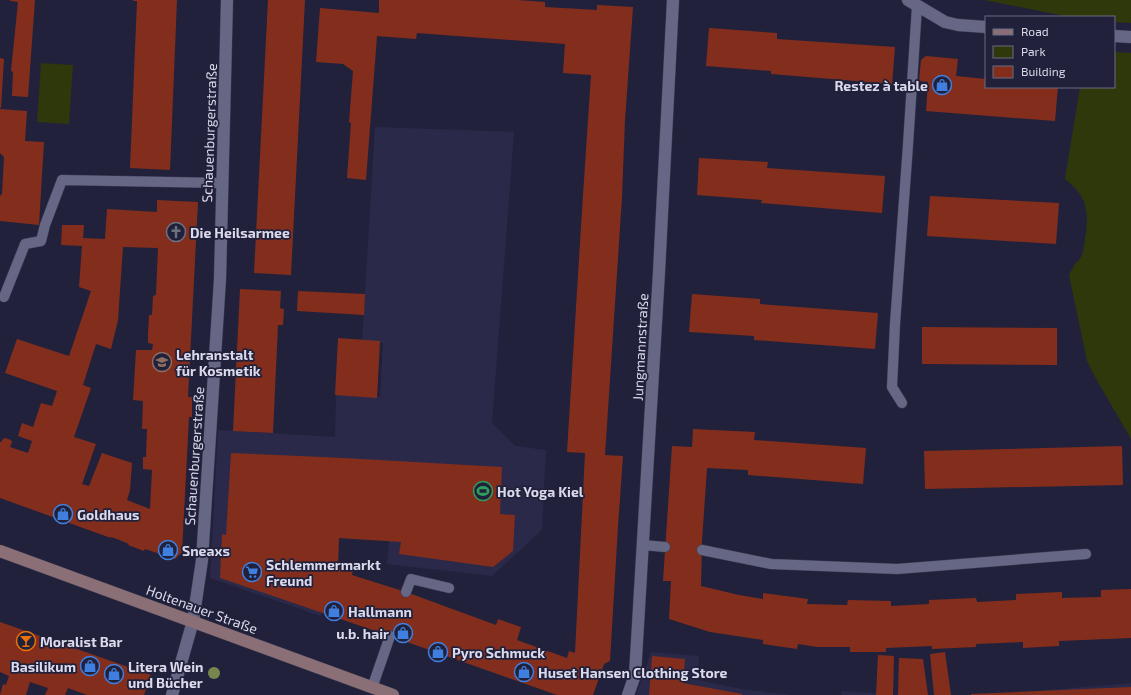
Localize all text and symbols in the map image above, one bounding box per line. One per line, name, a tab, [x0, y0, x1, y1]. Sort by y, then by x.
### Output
legend	[985, 16, 1115, 88]
text: Road	[1021, 24, 1049, 38]
text: Park	[1021, 44, 1046, 58]
street label: Schauenburgerstraße	[198, 63, 220, 203]
text: Building	[1021, 64, 1066, 78]
shop icon: Restez à table	[931, 74, 953, 96]
place label: Restez à table	[834, 77, 928, 94]
church icon: Die Heilsarmee	[165, 221, 187, 243]
place label: Die Heilsarmee	[190, 224, 290, 241]
street label: Jungmannstraße	[629, 293, 651, 401]
place label: Lehranstalt für Kosmetik	[176, 346, 261, 379]
school or university icon: Lehranstalt für Kosmetik	[151, 351, 173, 373]
street label: Schauenburgerstraße	[181, 386, 207, 526]
sports icon: Hot Yoga Kiel	[472, 480, 494, 502]
place label: Hot Yoga Kiel	[497, 483, 584, 500]
shop icon: Goldhaus	[52, 503, 74, 525]
place label: Goldhaus	[77, 506, 139, 523]
shop icon: Sneaxs	[157, 539, 179, 561]
place label: Sneaxs	[182, 542, 230, 559]
place label: Schlemmermarkt Freund	[266, 556, 381, 589]
supermarket icon: Schlemmermarkt Freund	[241, 561, 263, 583]
street label: Holtenauer Straße	[144, 581, 260, 637]
shop icon: Hallmann	[323, 600, 345, 622]
place label: Hallmann	[348, 603, 412, 620]
shop icon: u.b. hair	[392, 622, 414, 644]
place label: u.b. hair	[336, 625, 389, 642]
bar icon: Moralist Bar	[15, 630, 37, 652]
place label: Moralist Bar	[40, 633, 123, 650]
shop icon: Pyro Schmuck	[427, 641, 449, 663]
place label: Pyro Schmuck	[452, 644, 545, 661]
shop icon: Basilikum	[79, 655, 101, 677]
place label: Basilikum	[11, 658, 76, 675]
place label: Litera Wein und Bücher	[128, 658, 203, 691]
shop icon: Huset Hansen Clothing Store	[513, 661, 535, 683]
shop icon: Litera Wein und Bücher	[103, 663, 125, 685]
place label: Huset Hansen Clothing Store	[538, 664, 728, 681]

